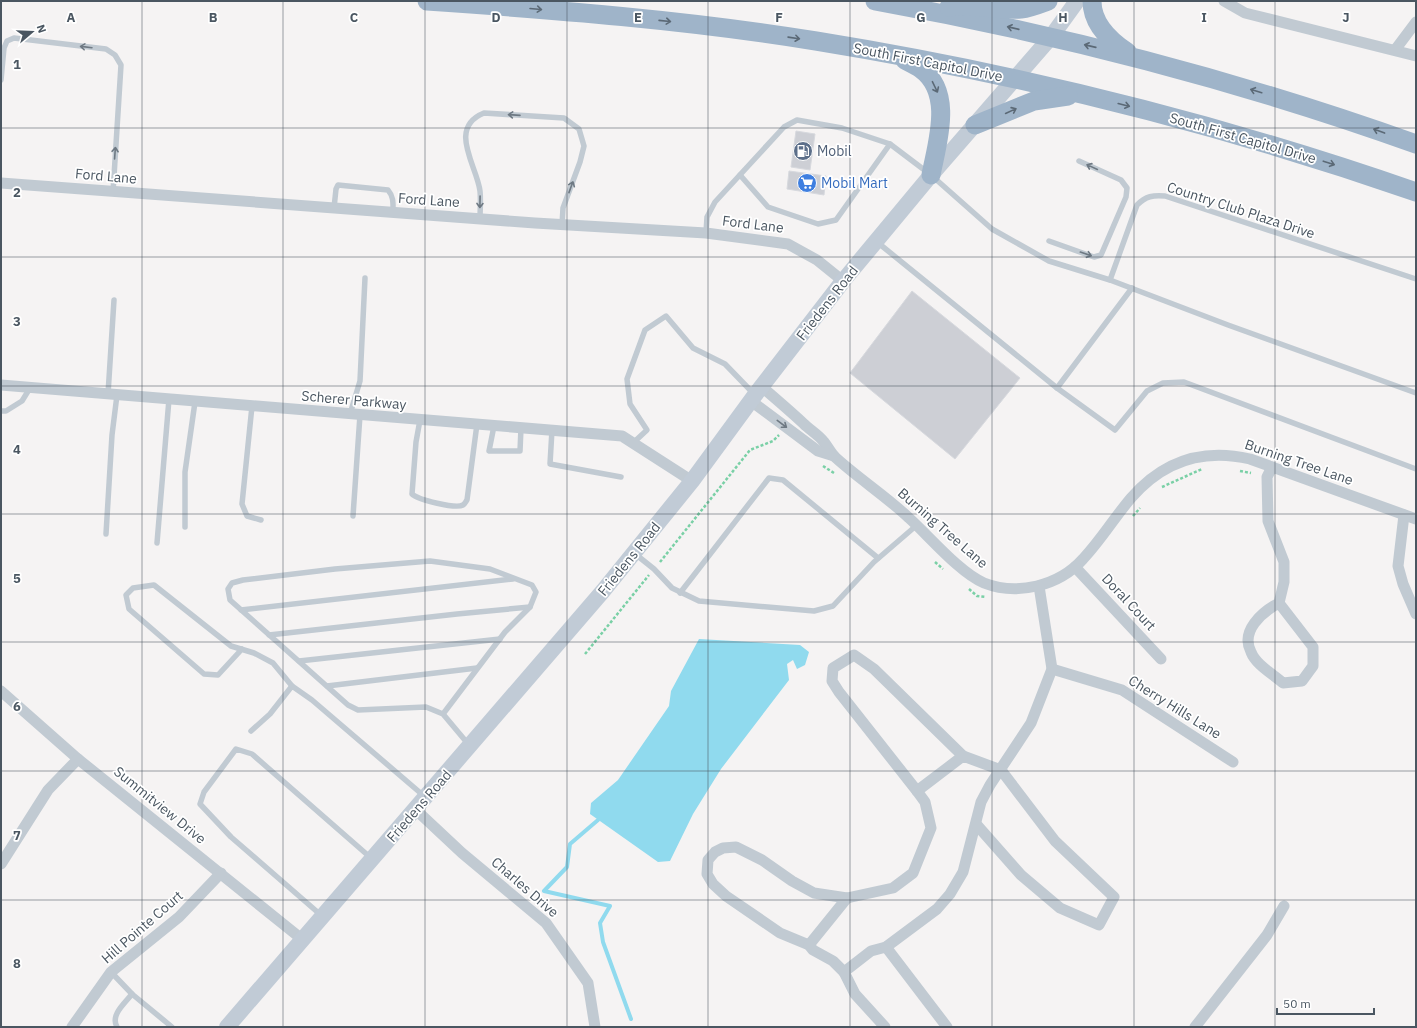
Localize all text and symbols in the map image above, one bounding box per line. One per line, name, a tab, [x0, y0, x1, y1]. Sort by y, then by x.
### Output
one-way arrow	[529, 5, 542, 13]
text: A	[67, 9, 76, 26]
text: B	[209, 9, 218, 26]
text: C	[350, 9, 359, 26]
text: D	[491, 9, 501, 26]
text: E	[634, 9, 642, 26]
text: F	[775, 9, 783, 26]
text: G	[916, 9, 926, 26]
text: H	[1058, 9, 1068, 26]
text: I	[1201, 9, 1207, 26]
text: J	[1342, 9, 1350, 26]
north arrow	[12, 12, 52, 52]
one-way arrow	[658, 17, 671, 25]
text: N	[34, 23, 49, 35]
one-way arrow	[1007, 24, 1020, 32]
one-way arrow	[787, 34, 800, 42]
street label: South First Capitol Drive	[852, 39, 1004, 85]
one-way arrow	[1083, 42, 1096, 49]
one-way arrow	[80, 43, 93, 51]
text: 1	[13, 56, 21, 73]
one-way arrow	[932, 80, 939, 92]
one-way arrow	[1249, 87, 1262, 94]
one-way arrow	[1117, 101, 1130, 109]
one-way arrow	[1005, 107, 1017, 114]
street label: South First Capitol Drive	[1168, 108, 1319, 168]
one-way arrow	[508, 111, 521, 118]
one-way arrow	[1374, 127, 1386, 135]
fuel station icon: Mobil	[792, 140, 814, 162]
place label: Mobil	[817, 142, 852, 160]
one-way arrow	[112, 147, 119, 160]
one-way arrow	[1323, 160, 1335, 168]
one-way arrow	[1087, 163, 1099, 170]
street label: Ford Lane	[74, 164, 138, 188]
supermarket icon: Mobil Mart	[796, 172, 818, 194]
place label: Mobil Mart	[821, 174, 888, 192]
street label: Country Club Plaza Drive	[1165, 178, 1317, 243]
one-way arrow	[567, 182, 575, 194]
text: 2	[13, 184, 21, 201]
street label: Ford Lane	[397, 189, 461, 211]
one-way arrow	[476, 195, 484, 208]
street label: Ford Lane	[721, 211, 785, 237]
one-way arrow	[1079, 251, 1091, 259]
street label: Friedens Road	[792, 262, 862, 344]
text: 3	[13, 313, 21, 330]
street label: Scherer Parkway	[301, 386, 407, 414]
one-way arrow	[776, 420, 787, 428]
street label: Burning Tree Lane	[1242, 435, 1356, 489]
text: 4	[13, 441, 21, 458]
street label: Burning Tree Lane	[894, 484, 992, 572]
street label: Friedens Road	[594, 518, 664, 600]
text: 5	[13, 570, 21, 587]
street label: Doral Court	[1098, 570, 1160, 634]
street label: Cherry Hills Lane	[1125, 671, 1225, 743]
text: 6	[13, 698, 21, 715]
street label: Summitview Drive	[110, 762, 210, 848]
street label: Friedens Road	[383, 766, 455, 846]
text: 7	[13, 827, 21, 844]
street label: Charles Drive	[488, 853, 563, 921]
street label: Hill Pointe Court	[98, 887, 187, 967]
text: 8	[13, 955, 21, 972]
scale bar	[1277, 990, 1374, 1016]
text: 50 m	[1283, 996, 1311, 1011]

